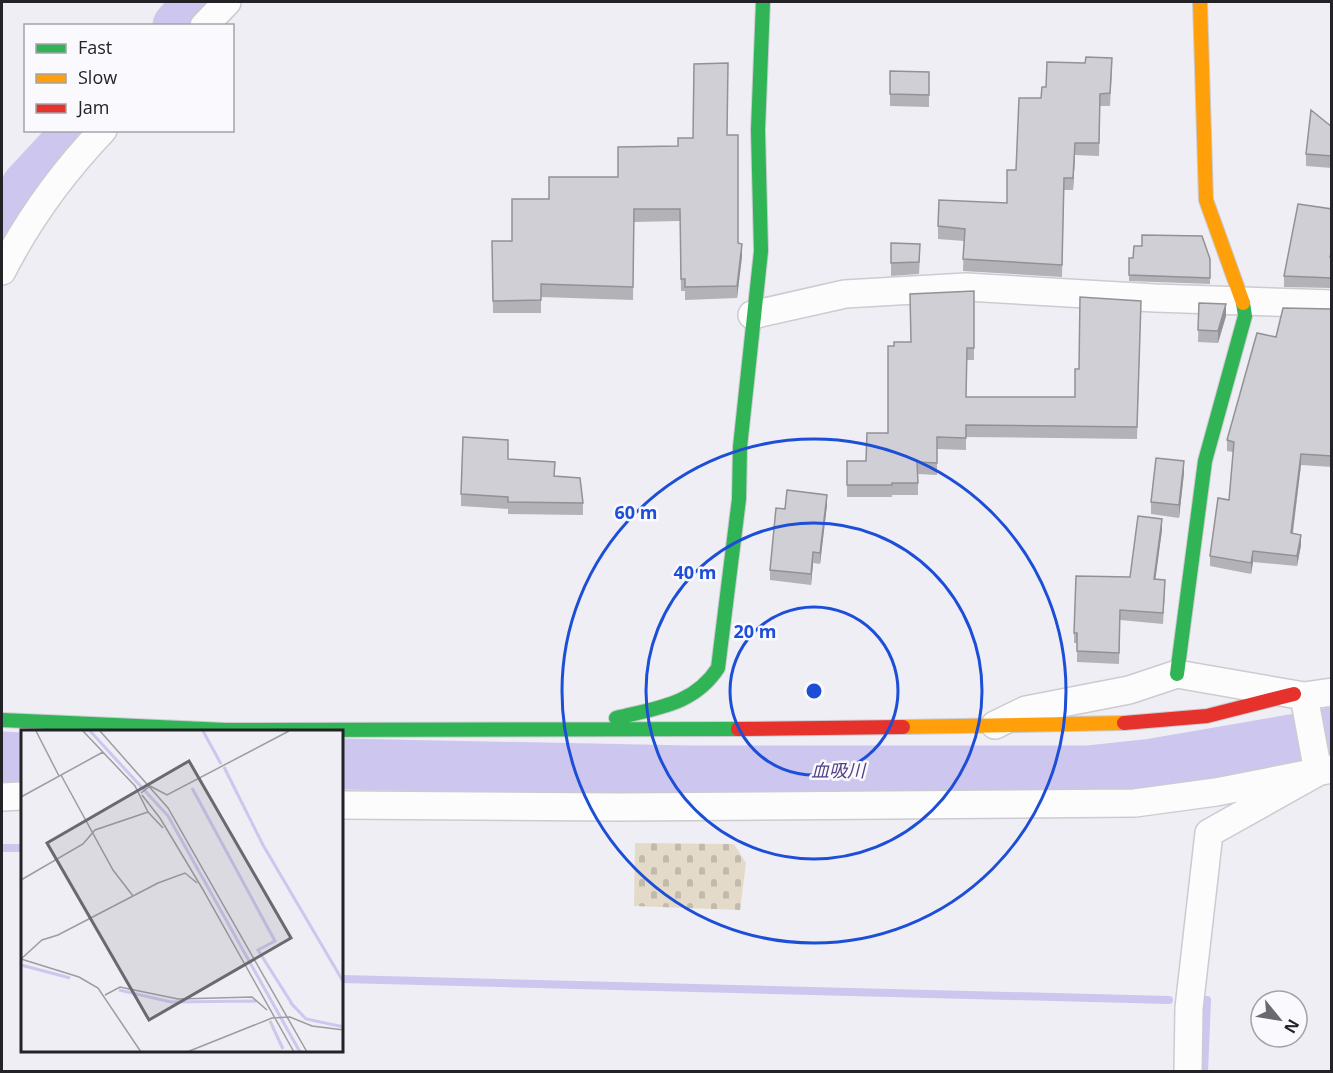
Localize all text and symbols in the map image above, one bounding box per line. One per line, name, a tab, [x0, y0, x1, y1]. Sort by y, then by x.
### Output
legend	[24, 24, 234, 132]
text: Fast	[78, 35, 112, 59]
text: Slow	[78, 65, 117, 89]
text: Jam	[76, 95, 110, 119]
text: 60 m	[615, 500, 657, 524]
text: 40 m	[674, 560, 716, 584]
text: 20 m	[734, 619, 776, 643]
centre of rings	[804, 681, 824, 701]
inset map	[21, 730, 344, 1052]
water label: 血吸川	[811, 758, 867, 782]
north arrow	[1249, 989, 1309, 1049]
text: N	[1279, 1015, 1305, 1038]

